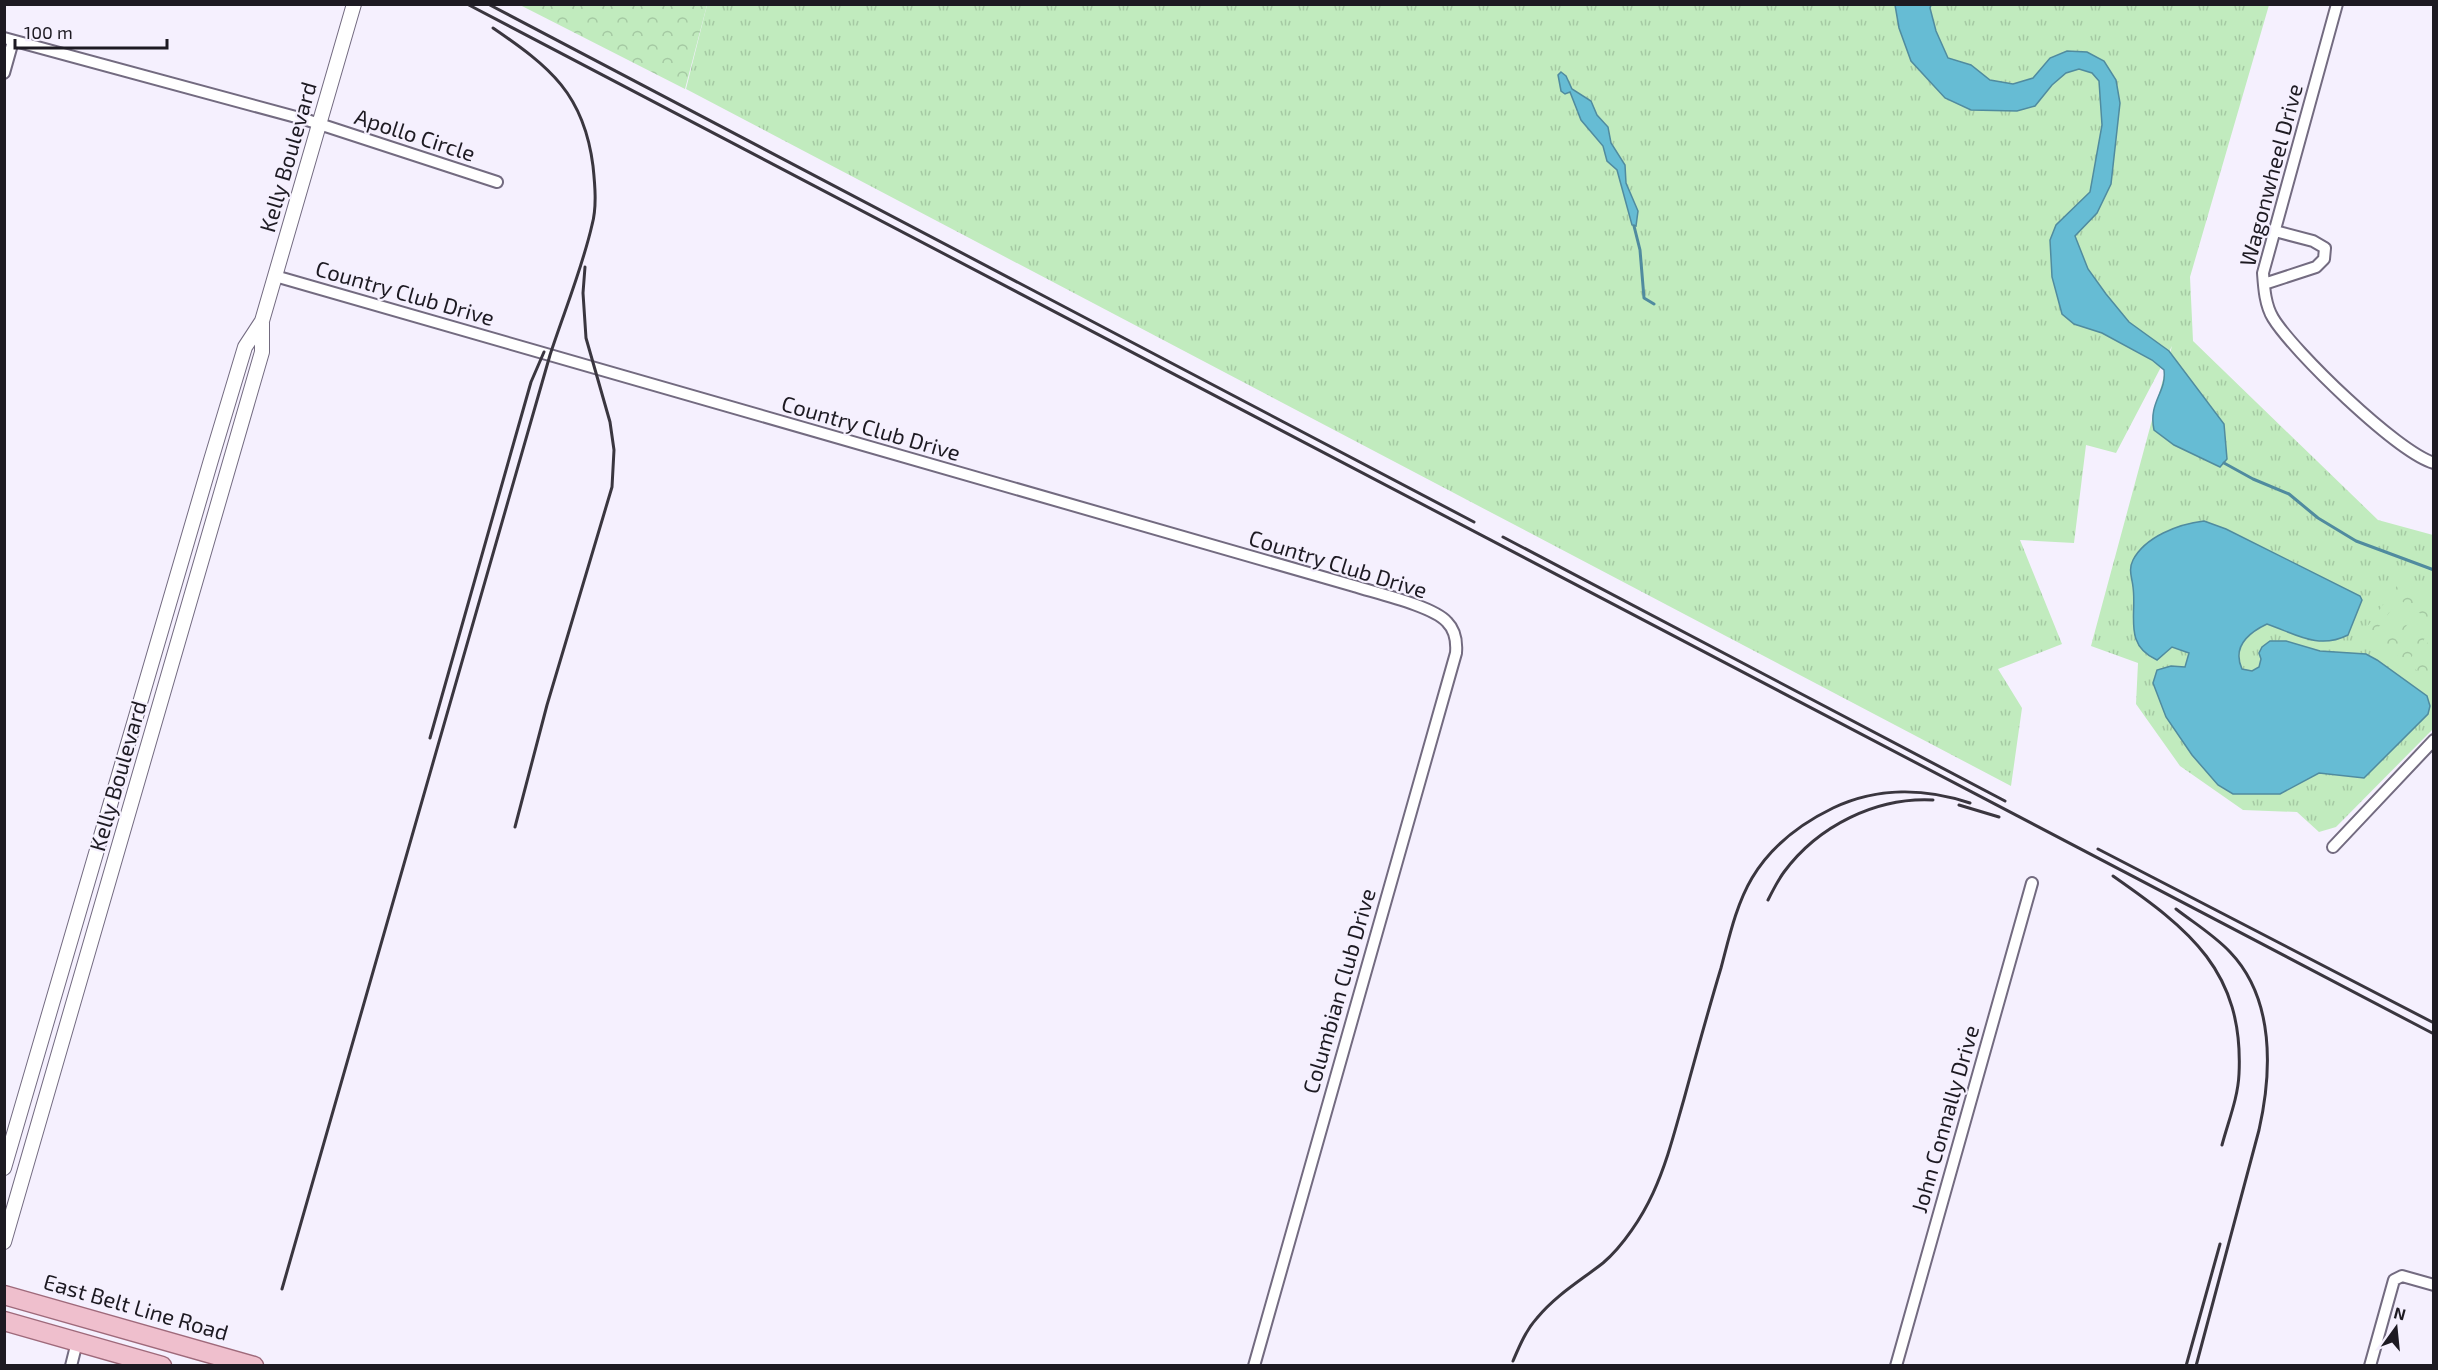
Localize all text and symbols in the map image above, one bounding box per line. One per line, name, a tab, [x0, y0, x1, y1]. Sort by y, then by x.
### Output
scale bar	[15, 12, 166, 50]
text: 100 m	[24, 21, 73, 43]
street label: Kelly Boulevard	[253, 79, 321, 235]
street label: Wagonwheel Drive	[2233, 81, 2307, 269]
street label: Apollo Circle	[352, 102, 479, 166]
street label: Country Club Drive	[313, 254, 498, 330]
street label: Country Club Drive	[779, 389, 964, 465]
street label: Country Club Drive	[1246, 524, 1431, 603]
street label: Kelly Boulevard	[83, 698, 151, 854]
street label: Columbian Club Drive	[1296, 885, 1380, 1096]
street label: John Connally Drive	[1905, 1022, 1983, 1216]
street label: East Belt Line Road	[41, 1267, 232, 1345]
north arrow	[2366, 1298, 2426, 1358]
text: N	[2392, 1302, 2408, 1324]

